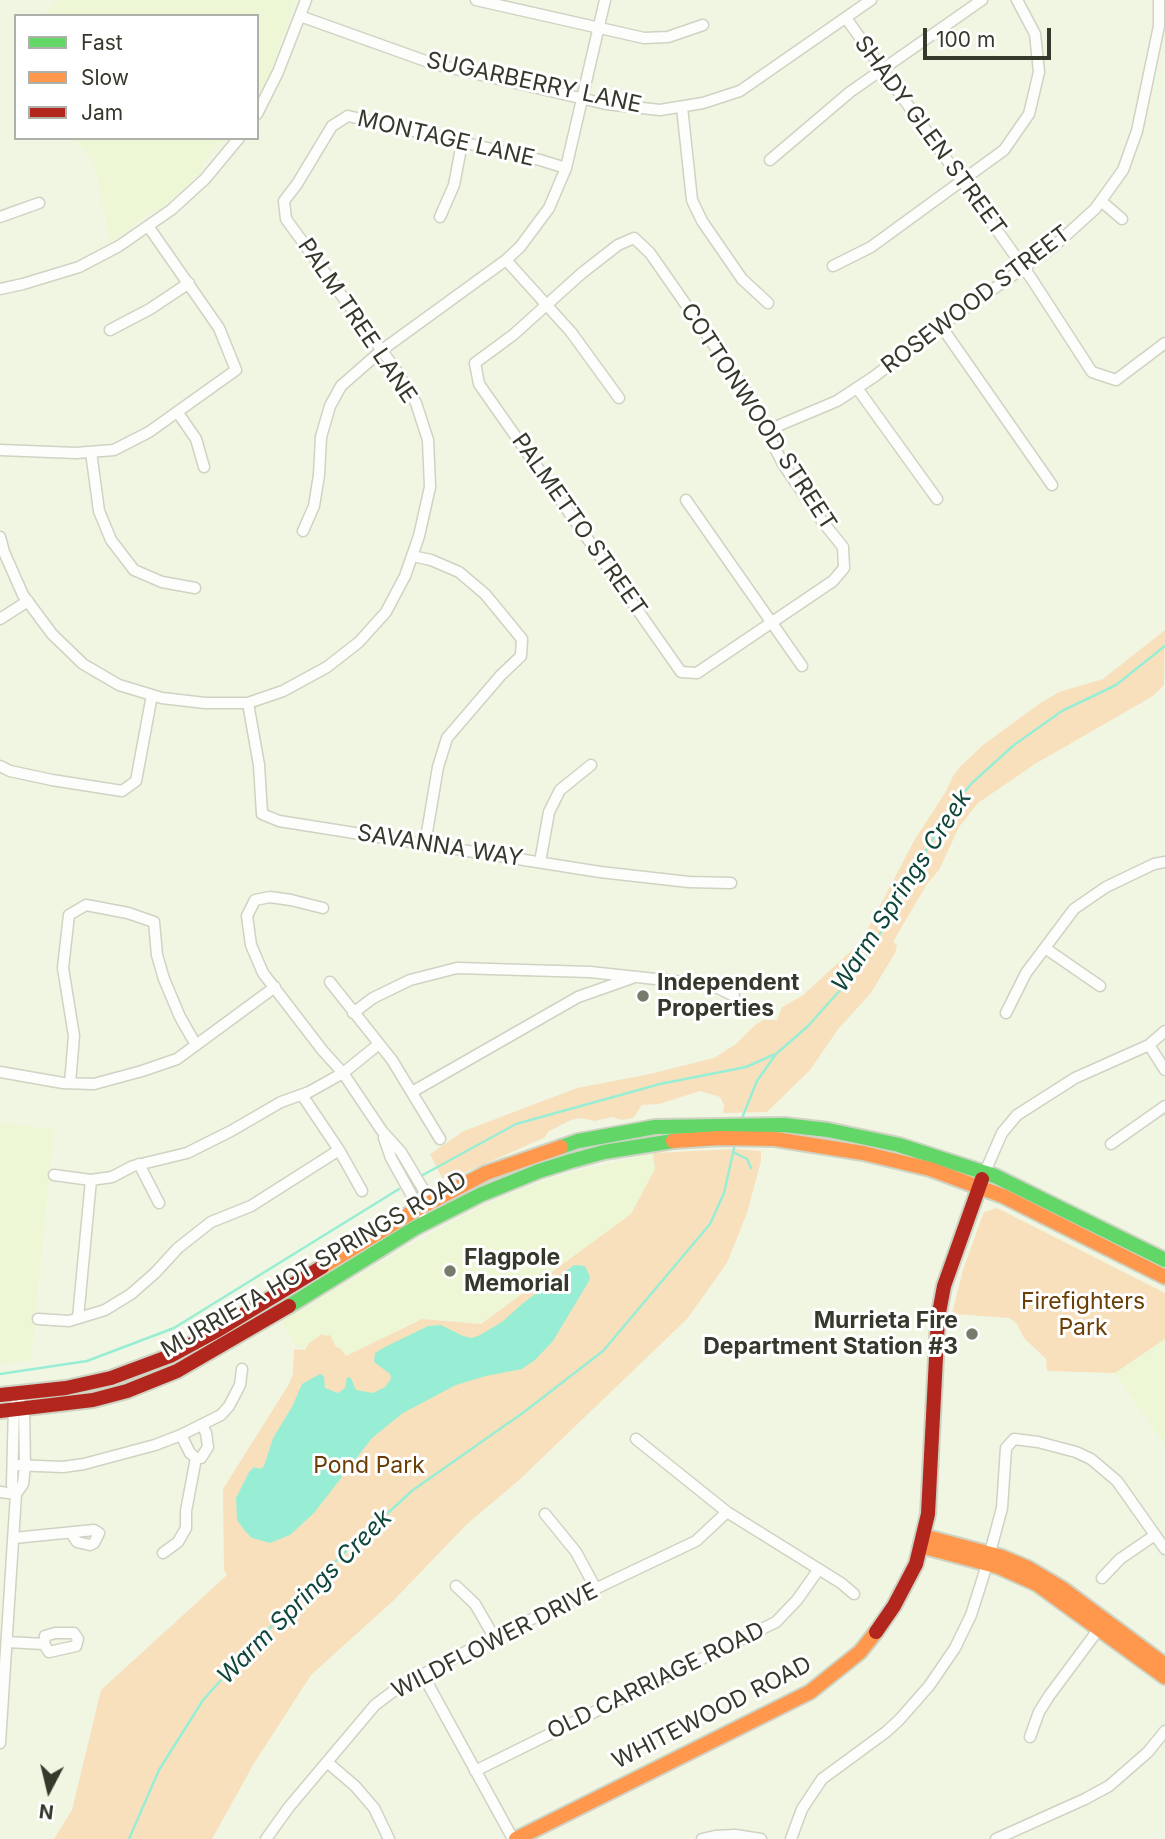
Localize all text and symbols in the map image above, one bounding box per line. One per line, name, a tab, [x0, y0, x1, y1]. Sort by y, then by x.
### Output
legend	[14, 14, 259, 140]
scale bar	[927, 14, 1055, 58]
text: 100 m	[936, 27, 995, 52]
text: Fast	[81, 30, 123, 55]
street label: SHADY GLEN STREET	[848, 31, 1012, 241]
street label: SUGARBERRY LANE	[424, 47, 644, 119]
text: Slow	[81, 65, 129, 90]
text: Jam	[81, 100, 123, 125]
street label: MONTAGE LANE	[355, 105, 537, 173]
street label: ROSEWOOD STREET	[876, 220, 1076, 380]
street label: PALM TREE LANE	[292, 233, 422, 409]
street label: COTTONWOOD STREET	[674, 298, 842, 536]
street label: PALMETTO STREET	[506, 428, 652, 622]
water label: Warm Springs Creek	[826, 785, 978, 997]
street label: SAVANNA WAY	[355, 819, 525, 873]
place label: Independent Properties	[657, 969, 799, 1023]
marker: Independent Properties	[635, 988, 651, 1004]
street label: MURRIETA HOT SPRINGS ROAD	[156, 1166, 472, 1364]
place label: Flagpole Memorial	[464, 1244, 570, 1298]
marker: Flagpole Memorial	[442, 1263, 458, 1279]
park label: Firefighters Park	[1021, 1288, 1145, 1342]
place label: Murrieta Fire Department Station #3	[703, 1307, 958, 1361]
marker: Murrieta Fire Department Station #3	[964, 1326, 980, 1342]
park label: Pond Park	[313, 1452, 425, 1480]
water label: Warm Springs Creek	[212, 1504, 398, 1690]
street label: WILDFLOWER DRIVE	[388, 1577, 602, 1705]
street label: OLD CARRIAGE ROAD	[543, 1616, 769, 1746]
street label: WHITEWOOD ROAD	[608, 1651, 816, 1775]
north arrow	[14, 1755, 84, 1825]
text: N	[38, 1799, 55, 1824]

